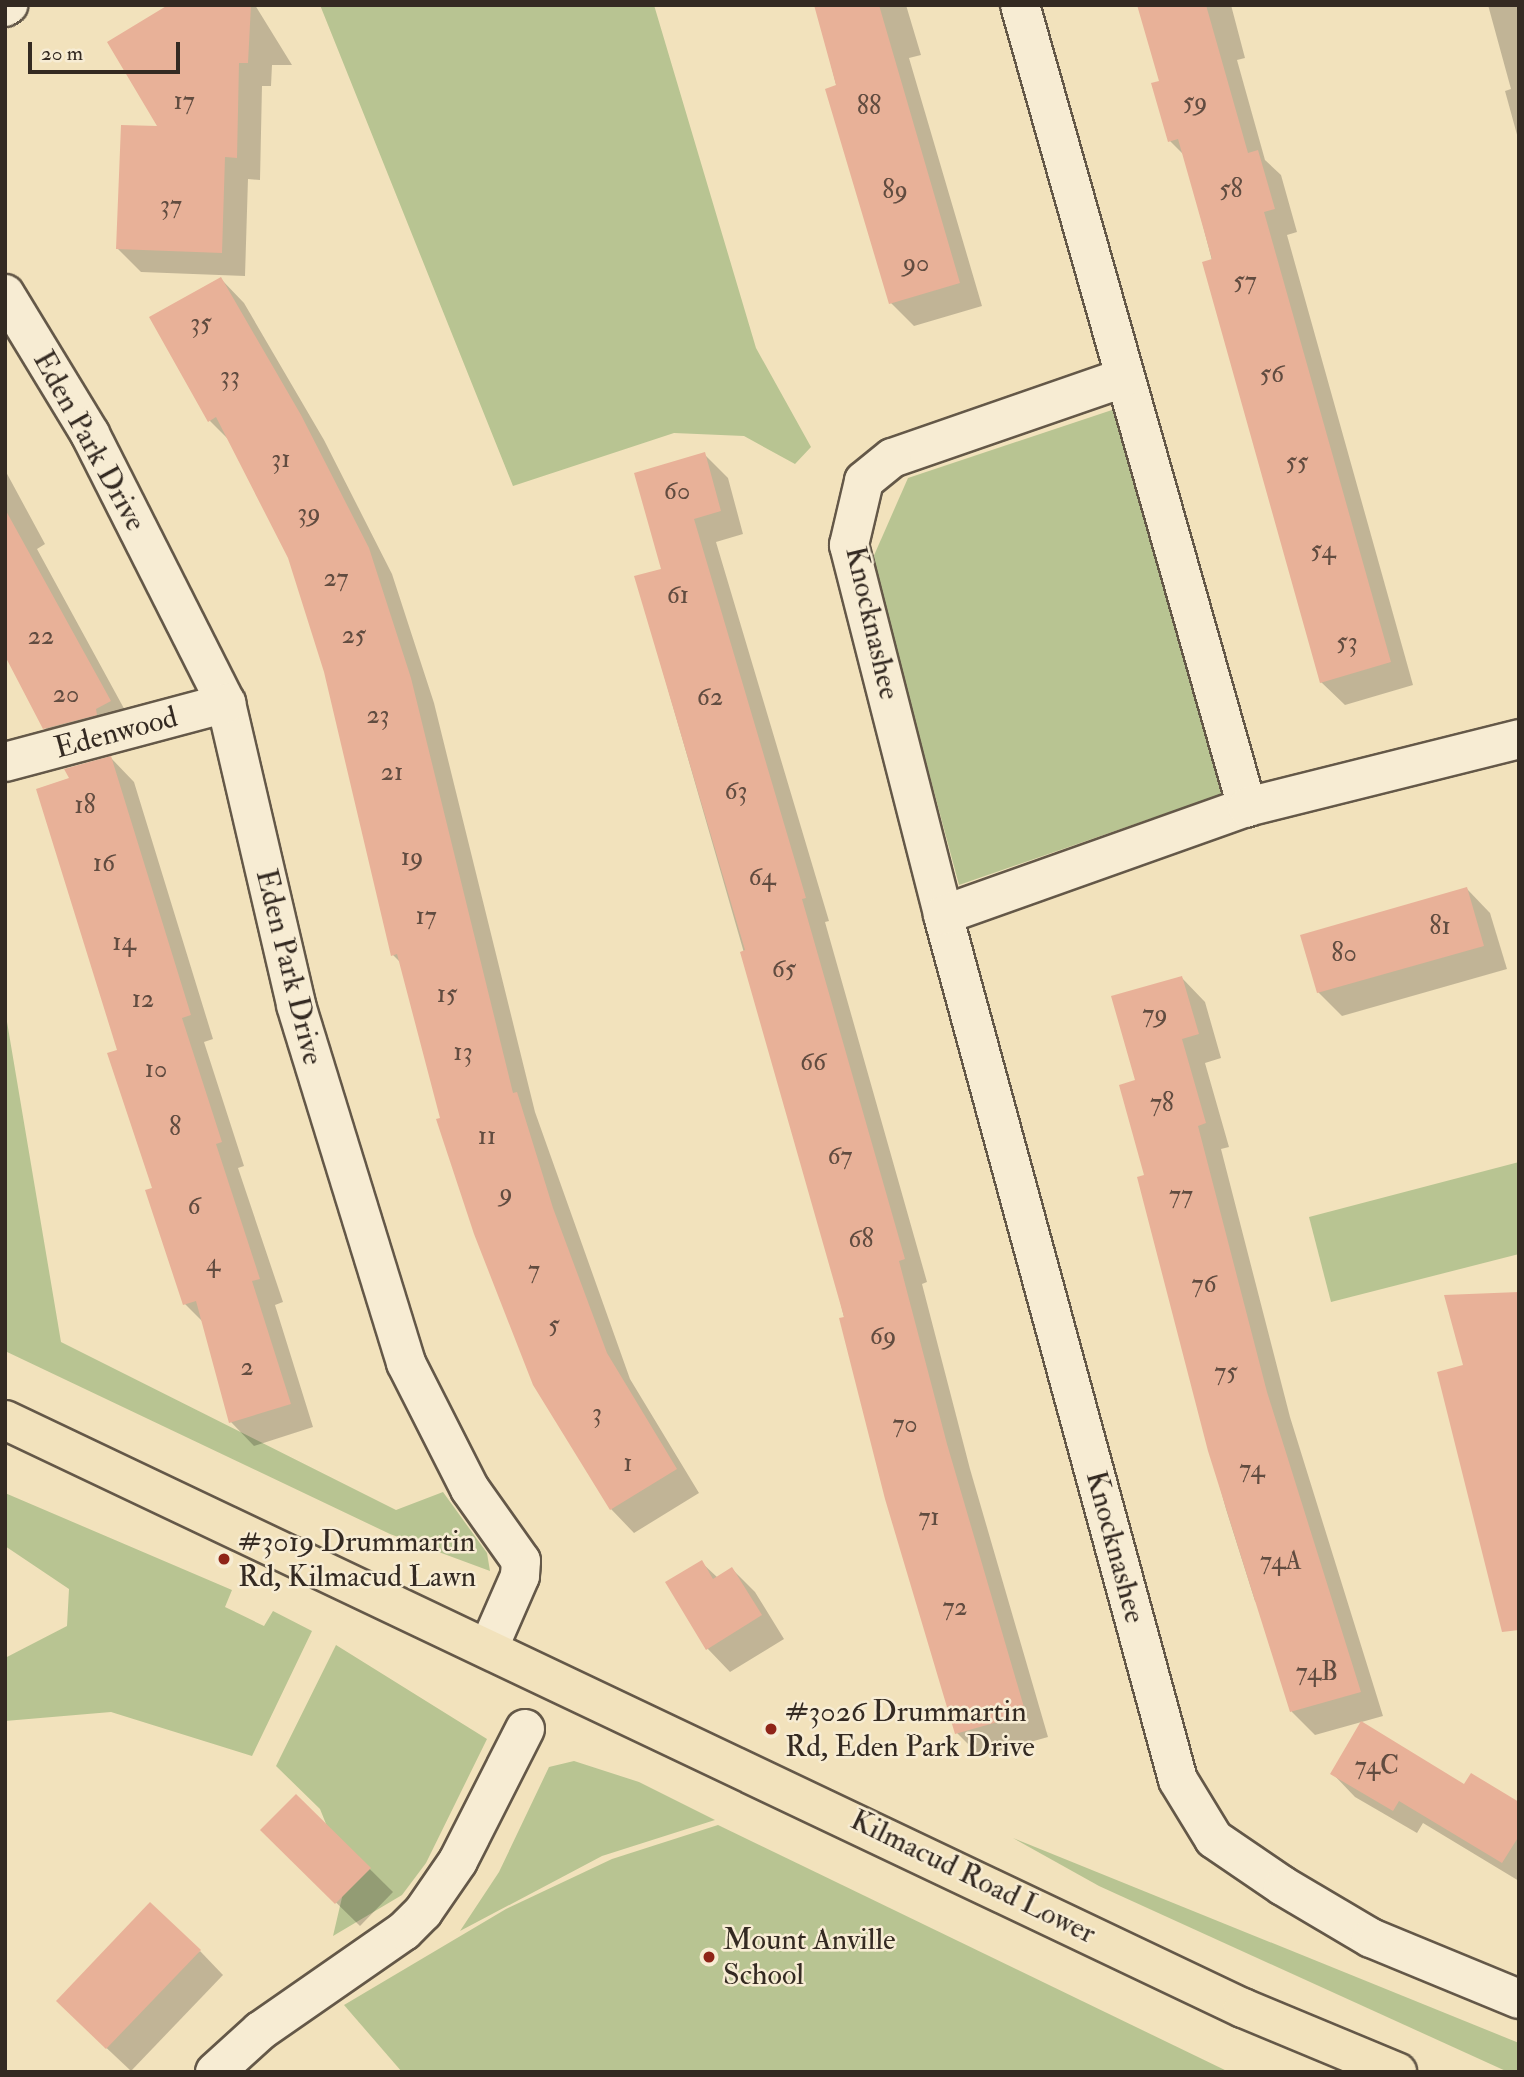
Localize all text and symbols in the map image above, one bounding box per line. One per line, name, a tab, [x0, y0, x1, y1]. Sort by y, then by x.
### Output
scale bar	[32, 28, 184, 72]
text: 20 m	[41, 40, 83, 67]
house number: 17	[173, 86, 195, 118]
house number: 59	[1183, 87, 1207, 119]
house number: 88	[857, 91, 881, 123]
house number: 58	[1219, 174, 1243, 206]
house number: 89	[882, 175, 908, 207]
house number: 37	[160, 190, 182, 222]
house number: 90	[903, 248, 929, 280]
house number: 57	[1233, 266, 1257, 298]
house number: 35	[190, 308, 212, 340]
street label: Eden Park Drive	[25, 345, 153, 537]
house number: 56	[1260, 359, 1284, 391]
house number: 33	[220, 361, 240, 393]
house number: 31	[271, 444, 291, 476]
house number: 55	[1286, 447, 1308, 479]
house number: 60	[664, 476, 690, 508]
house number: 39	[297, 498, 321, 530]
house number: 54	[1311, 535, 1335, 567]
street label: Knocknashee	[837, 543, 907, 703]
house number: 27	[323, 563, 349, 595]
house number: 61	[667, 580, 689, 612]
house number: 25	[342, 620, 366, 652]
house number: 22	[28, 621, 54, 653]
house number: 53	[1336, 627, 1358, 659]
house number: 20	[53, 679, 79, 711]
house number: 62	[697, 682, 723, 714]
street label: Edenwood	[50, 699, 182, 767]
house number: 23	[366, 700, 390, 732]
house number: 21	[381, 757, 403, 789]
house number: 63	[724, 776, 748, 808]
house number: 18	[74, 790, 96, 822]
house number: 19	[401, 842, 423, 874]
house number: 16	[93, 848, 115, 880]
house number: 64	[748, 862, 776, 894]
street label: Eden Park Drive	[247, 865, 331, 1069]
house number: 17	[415, 901, 437, 933]
house number: 81	[1429, 911, 1451, 943]
house number: 14	[112, 927, 136, 959]
house number: 80	[1331, 938, 1357, 970]
house number: 65	[772, 954, 796, 986]
house number: 15	[437, 979, 457, 1011]
house number: 12	[132, 984, 154, 1016]
house number: 79	[1142, 999, 1168, 1031]
house number: 13	[453, 1037, 473, 1069]
house number: 66	[800, 1047, 826, 1079]
house number: 10	[145, 1054, 167, 1086]
house number: 78	[1150, 1088, 1174, 1120]
house number: 8	[169, 1112, 181, 1144]
house number: 11	[478, 1121, 496, 1153]
house number: 67	[827, 1141, 853, 1173]
house number: 9	[499, 1178, 513, 1210]
house number: 77	[1169, 1180, 1193, 1212]
house number: 6	[187, 1191, 201, 1223]
house number: 68	[848, 1224, 874, 1256]
house number: 4	[206, 1248, 220, 1280]
house number: 7	[528, 1255, 540, 1287]
house number: 76	[1191, 1269, 1217, 1301]
house number: 5	[548, 1310, 560, 1342]
house number: 69	[870, 1321, 896, 1353]
house number: 2	[240, 1352, 254, 1384]
house number: 75	[1214, 1357, 1238, 1389]
house number: 3	[592, 1398, 602, 1430]
house number: 70	[892, 1409, 918, 1441]
house number: 1	[623, 1448, 633, 1480]
house number: 74	[1239, 1454, 1265, 1486]
street label: Knocknashee	[1077, 1467, 1153, 1627]
house number: 71	[918, 1502, 940, 1534]
place label: #3019 Drummartin Rd, Kilmacud Lawn	[238, 1524, 476, 1594]
house number: 74A	[1260, 1546, 1302, 1578]
marker: #3019 Drummartin Rd, Kilmacud Lawn	[216, 1551, 232, 1567]
house number: 72	[942, 1592, 968, 1624]
house number: 74B	[1296, 1657, 1338, 1689]
place label: #3026 Drummartin Rd, Eden Park Drive	[785, 1694, 1035, 1764]
marker: #3026 Drummartin Rd, Eden Park Drive	[763, 1721, 779, 1737]
house number: 74C	[1355, 1751, 1399, 1783]
street label: Kilmacud Road Lower	[845, 1802, 1101, 1952]
place label: Mount Anville School	[723, 1922, 896, 1993]
marker: Mount Anville School	[701, 1949, 717, 1965]

